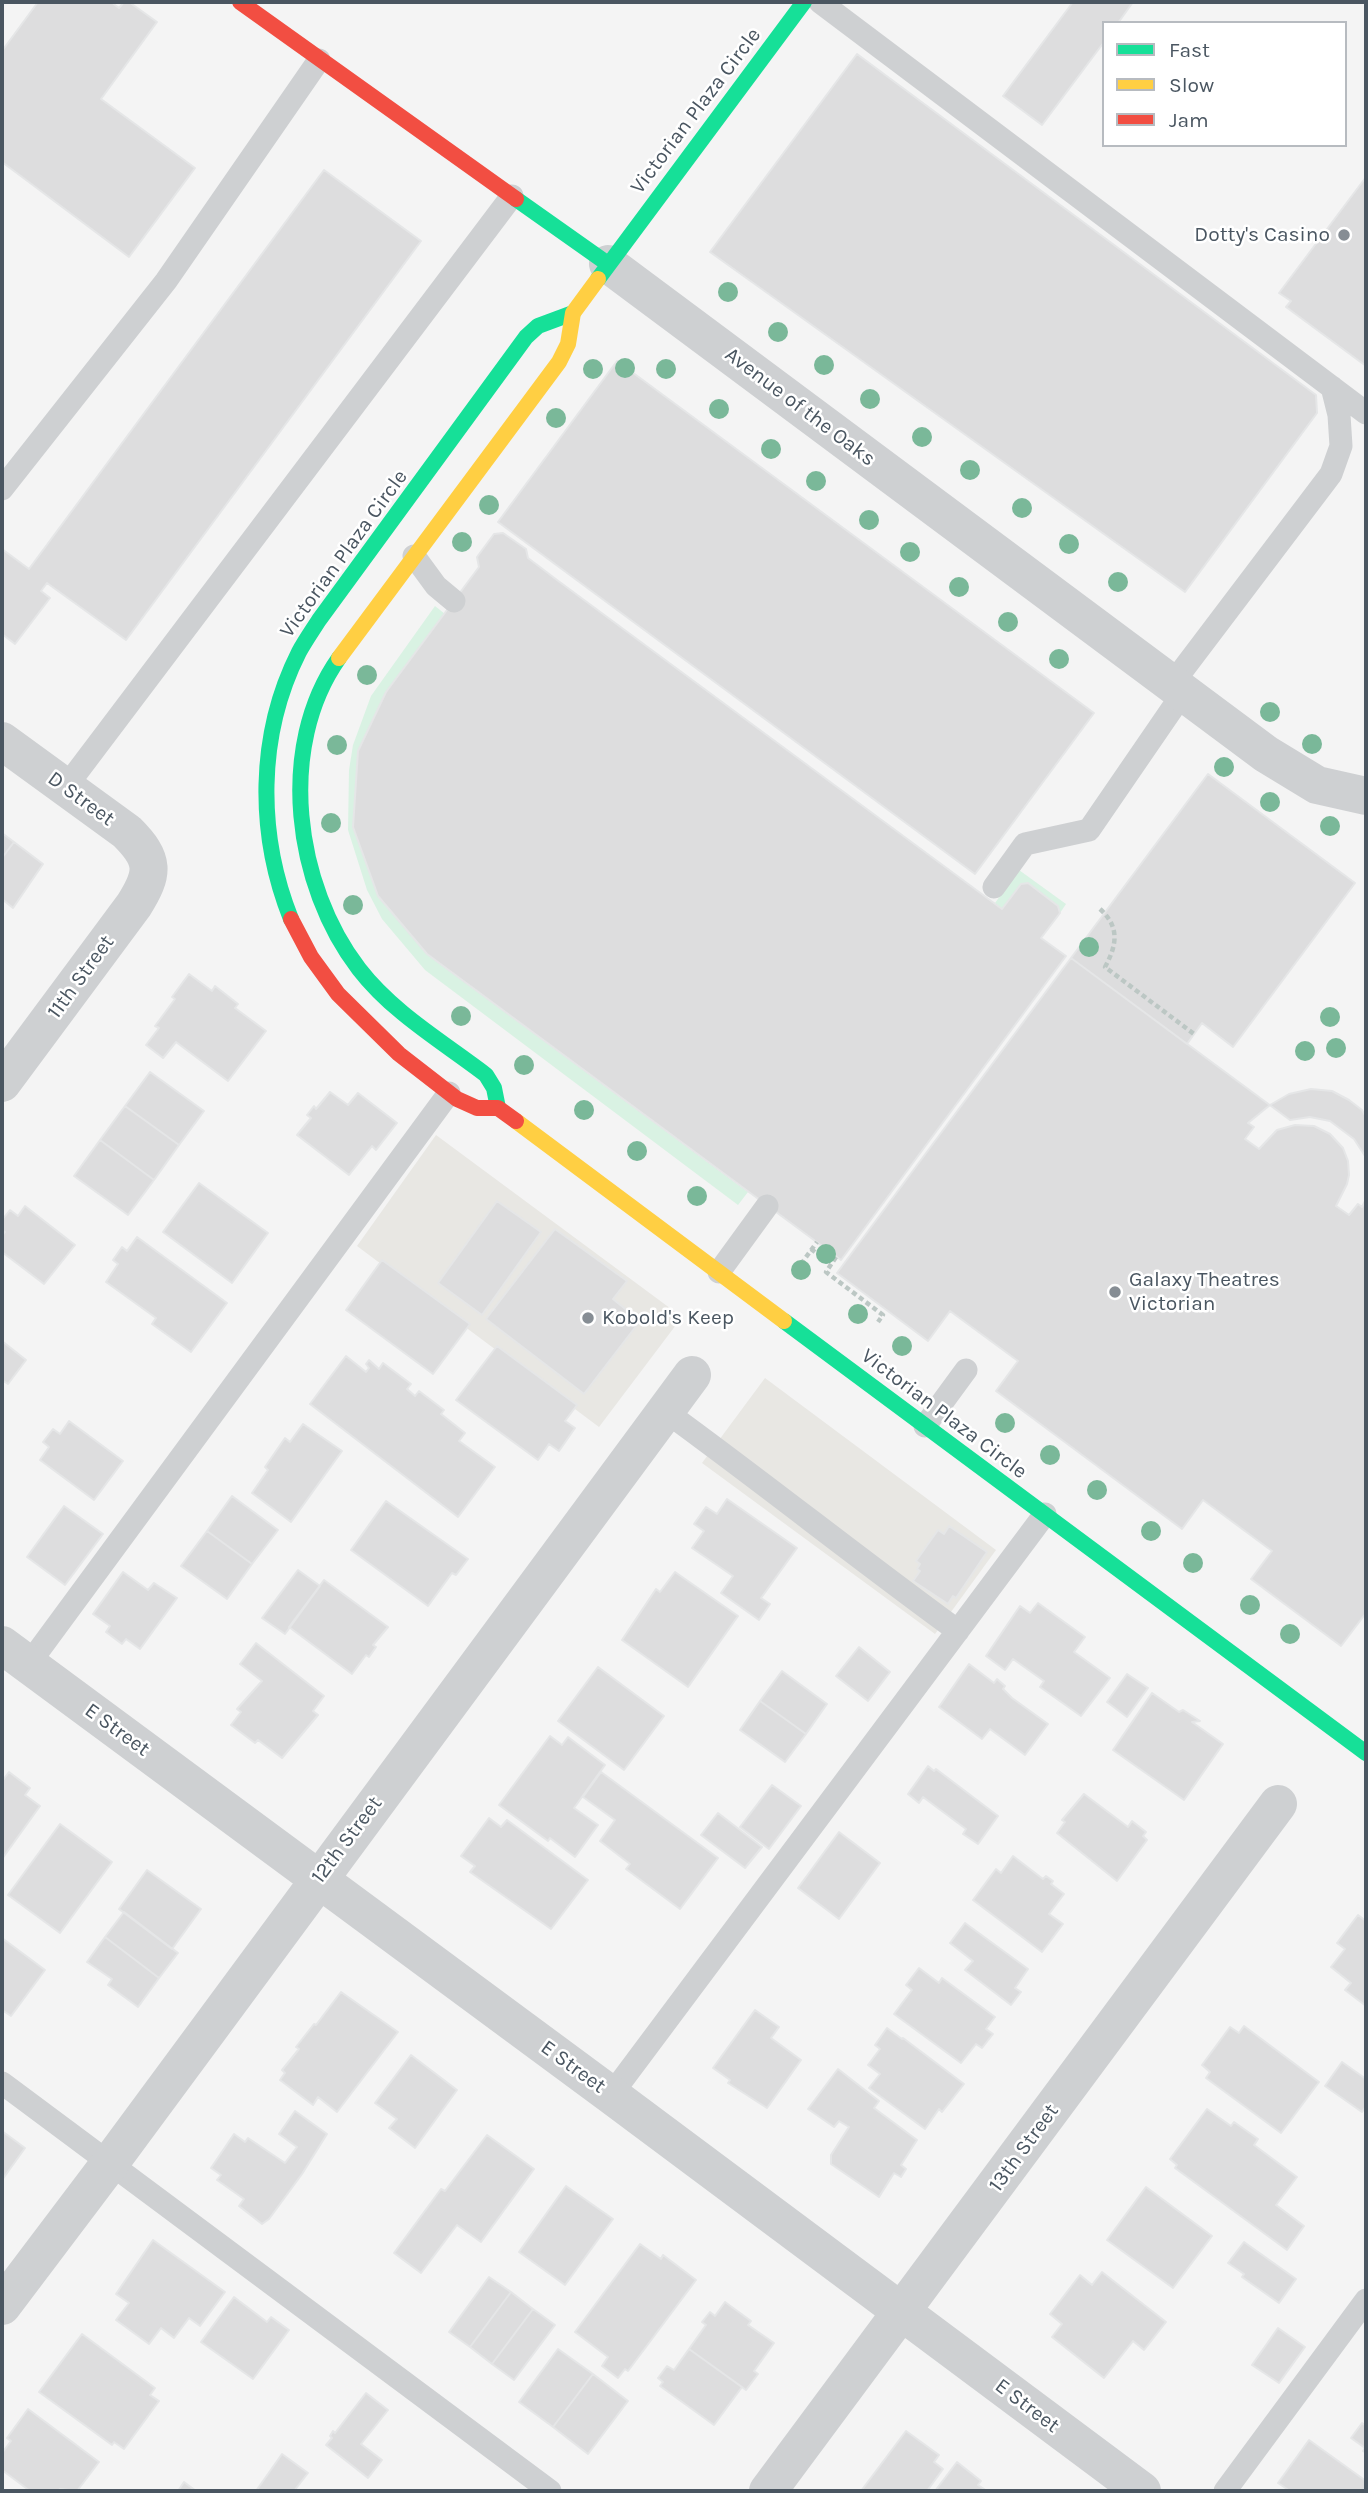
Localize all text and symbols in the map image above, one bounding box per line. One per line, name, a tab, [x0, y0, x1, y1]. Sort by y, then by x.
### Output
legend	[1102, 21, 1347, 147]
street label: Victorian Plaza Circle	[625, 23, 767, 199]
text: Fast	[1169, 38, 1210, 62]
text: Slow	[1169, 73, 1214, 97]
text: Jam	[1169, 108, 1209, 132]
place label: Dotty's Casino	[1194, 222, 1330, 248]
marker: Dotty's Casino	[1336, 227, 1352, 243]
street label: Avenue of the Oaks	[720, 342, 880, 472]
street label: Victorian Plaza Circle	[275, 465, 413, 643]
street label: D Street	[43, 766, 119, 832]
street label: 11th Street	[42, 930, 120, 1024]
place label: Galaxy Theatres Victorian	[1129, 1267, 1280, 1317]
marker: Galaxy Theatres Victorian	[1107, 1284, 1123, 1300]
place label: Kobold's Keep	[602, 1305, 734, 1331]
marker: Kobold's Keep	[580, 1310, 596, 1326]
street label: Victorian Plaza Circle	[856, 1343, 1032, 1485]
street label: E Street	[79, 1698, 155, 1762]
street label: 12th Street	[306, 1792, 388, 1888]
street label: E Street	[535, 2035, 611, 2099]
street label: 13th Street	[984, 2099, 1064, 2197]
street label: E Street	[990, 2374, 1064, 2438]

